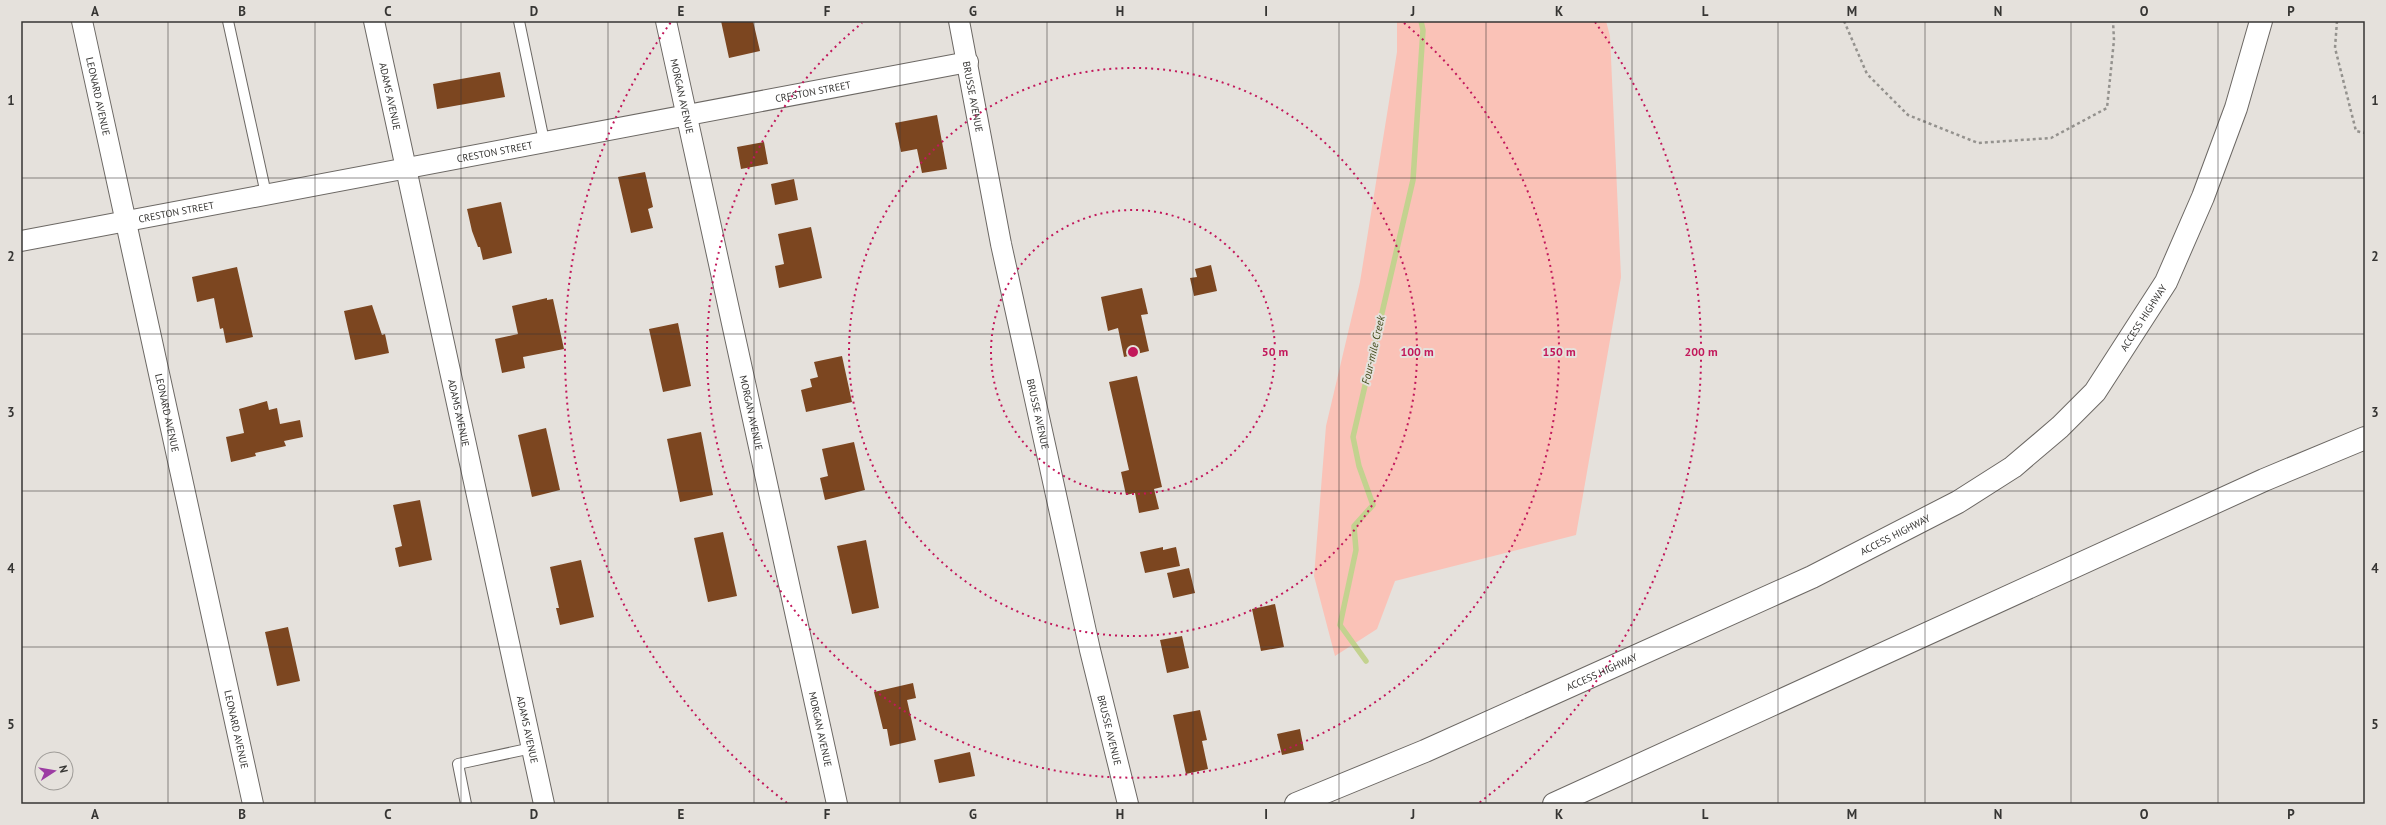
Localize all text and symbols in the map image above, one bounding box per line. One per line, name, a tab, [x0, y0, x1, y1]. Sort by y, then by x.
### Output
text: A	[91, 3, 99, 20]
text: B	[238, 3, 246, 20]
text: C	[384, 3, 392, 20]
text: D	[530, 3, 538, 20]
text: E	[678, 3, 685, 20]
text: F	[824, 3, 831, 20]
text: G	[969, 3, 977, 20]
text: H	[1116, 3, 1124, 20]
text: I	[1264, 3, 1268, 20]
text: J	[1410, 3, 1415, 20]
text: K	[1555, 3, 1563, 20]
text: L	[1702, 3, 1709, 20]
text: M	[1847, 3, 1857, 20]
text: N	[1994, 3, 2002, 20]
text: O	[2140, 3, 2149, 20]
text: P	[2287, 3, 2295, 20]
street label: LEONARD AVENUE	[84, 56, 113, 137]
street label: MORGAN AVENUE	[668, 57, 697, 135]
street label: BRUSSE AVENUE	[960, 60, 986, 133]
street label: ADAMS AVENUE	[377, 61, 404, 131]
street label: CRESTON STREET	[774, 78, 852, 105]
text: 1	[7, 92, 15, 109]
text: 1	[2371, 92, 2379, 109]
street label: CRESTON STREET	[456, 138, 534, 165]
street label: CRESTON STREET	[137, 198, 216, 225]
text: 2	[7, 248, 15, 265]
text: 2	[2371, 248, 2379, 265]
street label: ACCESS HIGHWAY	[2117, 281, 2170, 353]
water label: Four-mile Creek	[1358, 313, 1388, 386]
text: 50 m	[1262, 344, 1288, 359]
text: 100 m	[1400, 344, 1434, 359]
text: 150 m	[1542, 344, 1576, 359]
text: 200 m	[1684, 344, 1718, 359]
centre of rings	[1126, 345, 1140, 359]
street label: LEONARD AVENUE	[153, 372, 182, 453]
street label: MORGAN AVENUE	[737, 374, 766, 452]
street label: ADAMS AVENUE	[445, 378, 473, 448]
street label: BRUSSE AVENUE	[1024, 378, 1052, 450]
text: 3	[7, 404, 15, 421]
text: 3	[2371, 404, 2379, 421]
street label: ACCESS HIGHWAY	[1858, 511, 1932, 558]
text: 4	[7, 560, 15, 577]
text: 4	[2371, 560, 2379, 577]
street label: ACCESS HIGHWAY	[1564, 650, 1640, 693]
street label: LEONARD AVENUE	[222, 689, 252, 770]
street label: MORGAN AVENUE	[806, 691, 835, 768]
street label: BRUSSE AVENUE	[1095, 694, 1125, 766]
street label: ADAMS AVENUE	[514, 695, 541, 764]
text: 5	[7, 716, 15, 733]
text: 5	[2371, 716, 2379, 733]
north arrow	[34, 751, 74, 791]
text: N	[56, 764, 71, 774]
text: A	[91, 806, 99, 823]
text: B	[238, 806, 246, 823]
text: C	[384, 806, 392, 823]
text: D	[530, 806, 538, 823]
text: E	[678, 806, 685, 823]
text: F	[824, 806, 831, 823]
text: G	[969, 806, 977, 823]
text: H	[1116, 806, 1124, 823]
text: I	[1264, 806, 1268, 823]
text: J	[1410, 806, 1415, 823]
text: K	[1555, 806, 1563, 823]
text: L	[1702, 806, 1709, 823]
text: M	[1847, 806, 1857, 823]
text: N	[1994, 806, 2002, 823]
text: O	[2140, 806, 2149, 823]
text: P	[2287, 806, 2295, 823]

